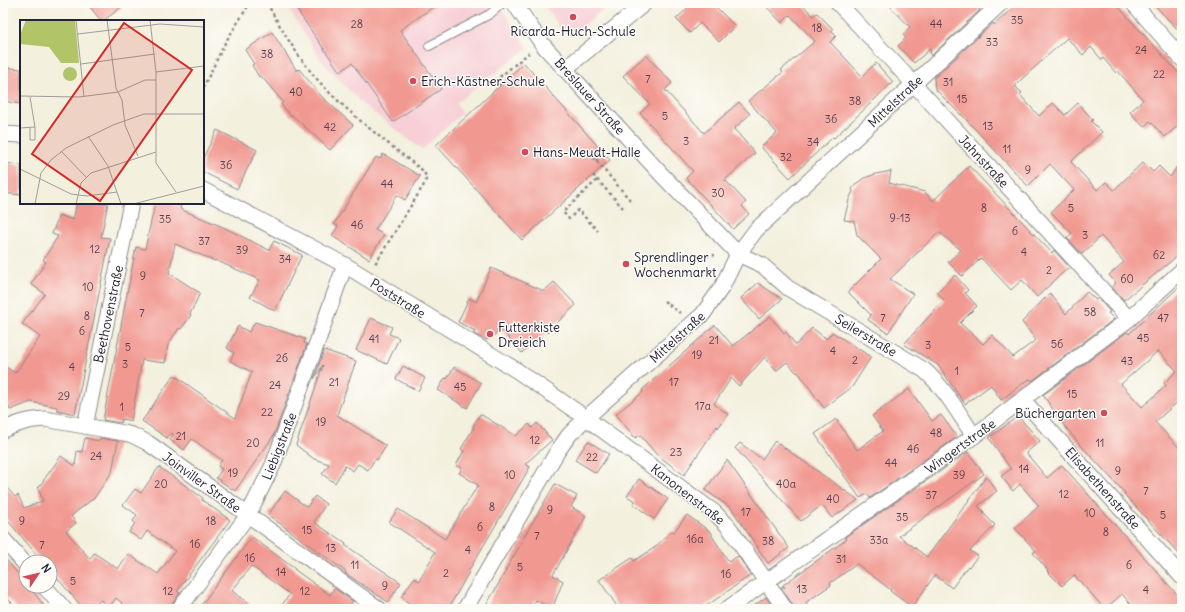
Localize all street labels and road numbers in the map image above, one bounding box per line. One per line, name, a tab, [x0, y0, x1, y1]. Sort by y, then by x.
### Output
street label: Breslauer Straße	[551, 54, 629, 138]
street label: Mittelstraße	[864, 72, 926, 131]
street label: Jahnstraße	[955, 131, 1012, 191]
street label: Beethovenstraße	[90, 264, 127, 365]
street label: Poststraße	[367, 275, 429, 322]
street label: Mittelstraße	[646, 308, 709, 367]
street label: Seilerstraße	[832, 310, 900, 361]
street label: Liebigstraße	[258, 410, 301, 482]
street label: Wingertstraße	[922, 415, 999, 478]
street label: Elisabethenstraße	[1061, 444, 1144, 533]
street label: Joinviller Straße	[159, 448, 244, 517]
street label: Kanonenstraße	[647, 460, 728, 529]

